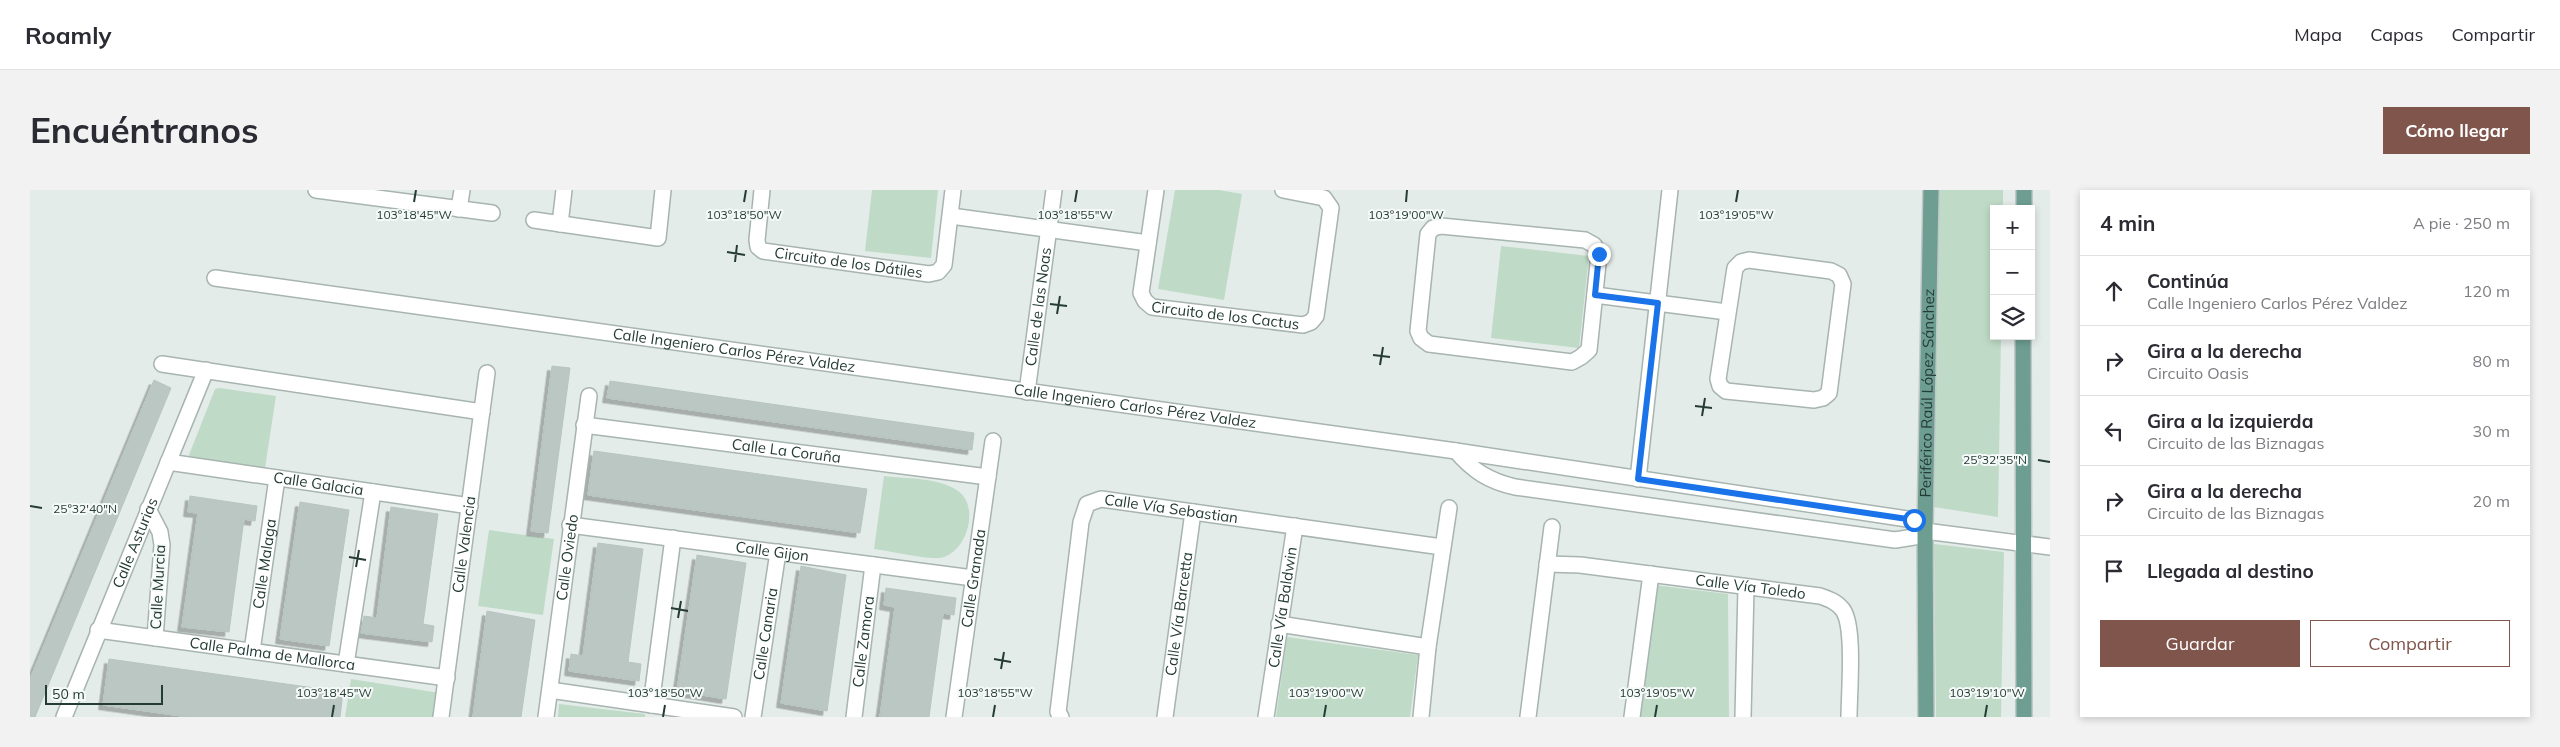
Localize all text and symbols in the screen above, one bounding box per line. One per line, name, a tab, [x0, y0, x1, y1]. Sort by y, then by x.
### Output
text: Roamly	[25, 20, 112, 50]
text: Mapa	[2294, 23, 2342, 46]
text: Capas	[2370, 23, 2424, 46]
text: Compartir	[2452, 23, 2535, 46]
button: Cómo llegar	[2383, 107, 2530, 154]
text: Encuéntranos	[30, 108, 259, 152]
map controls	[1990, 205, 2035, 340]
button: +	[1990, 205, 2035, 250]
text: 103°18'45"W	[376, 207, 452, 222]
text: 103°18'50"W	[706, 207, 782, 222]
text: 103°18'55"W	[1037, 207, 1113, 222]
text: 103°19'00"W	[1368, 207, 1444, 222]
text: 103°19'05"W	[1698, 207, 1774, 222]
text: 4 min	[2100, 210, 2155, 236]
text: A pie · 250 m	[2413, 213, 2510, 233]
street label: Circuito de los Dátiles	[773, 243, 924, 282]
route end	[1588, 243, 1611, 266]
street label: Calle de las Noas	[1021, 246, 1055, 367]
button: −	[1990, 250, 2035, 295]
text: Continúa	[2147, 269, 2229, 293]
icon: ahead	[2100, 277, 2128, 305]
text: 120 m	[2463, 281, 2510, 301]
street label: Periférico Raúl López Sánchez	[1916, 288, 1938, 498]
text: Calle Ingeniero Carlos Pérez Valdez	[2147, 293, 2408, 313]
button: layers	[1990, 295, 2035, 340]
street label: Circuito de los Cactus	[1150, 297, 1300, 333]
street label: Calle Ingeniero Carlos Pérez Valdez	[612, 324, 857, 376]
text: Gira a la derecha	[2147, 339, 2302, 363]
icon: right	[2100, 347, 2128, 375]
text: 80 m	[2473, 351, 2510, 371]
text: Circuito Oasis	[2147, 363, 2249, 383]
street label: Calle Ingeniero Carlos Pérez Valdez	[1013, 379, 1258, 432]
text: Gira a la izquierda	[2147, 409, 2313, 433]
icon: left	[2100, 417, 2128, 445]
text: 30 m	[2473, 421, 2510, 441]
text: Circuito de las Biznagas	[2147, 433, 2324, 453]
street label: Calle La Coruña	[731, 434, 842, 467]
text: 25°32'35"N	[1963, 452, 2027, 467]
street label: Calle Galacia	[272, 467, 365, 499]
text: Gira a la derecha	[2147, 479, 2302, 503]
icon: right	[2100, 487, 2128, 515]
street label: Calle Vía Sebastian	[1103, 490, 1239, 527]
text: 20 m	[2473, 491, 2510, 511]
street label: Calle Asturias	[108, 495, 162, 591]
street label: Calle Valencia	[448, 495, 479, 594]
text: 25°32'40"N	[53, 501, 117, 516]
text: Circuito de las Biznagas	[2147, 503, 2324, 523]
route start	[1903, 509, 1926, 532]
street label: Calle Oviedo	[552, 513, 582, 602]
street label: Calle Malaga	[248, 518, 280, 610]
street label: Calle Granada	[957, 528, 989, 629]
street label: Calle Gijon	[735, 537, 810, 565]
street label: Calle Murcia	[146, 544, 169, 630]
street label: Calle Vía Baldwin	[1264, 545, 1301, 669]
street label: Calle Vía Barcetta	[1161, 551, 1196, 677]
icon: arrive	[2100, 557, 2128, 585]
text: Llegada al destino	[2147, 559, 2314, 583]
street label: Calle Vía Toledo	[1694, 570, 1807, 603]
street label: Calle Canaria	[749, 586, 781, 681]
street label: Calle Zamora	[848, 595, 878, 688]
button: Guardar	[2100, 620, 2300, 667]
button: Compartir	[2310, 620, 2510, 667]
street label: Calle Palma de Mallorca	[188, 633, 356, 674]
scale bar	[45, 682, 162, 705]
text: 50 m	[52, 685, 85, 703]
text: 103°18'45"W	[296, 685, 372, 700]
text: 103°18'50"W	[627, 685, 703, 700]
text: 103°18'55"W	[957, 685, 1033, 700]
text: 103°19'00"W	[1288, 685, 1364, 700]
text: 103°19'05"W	[1619, 685, 1695, 700]
text: 103°19'10"W	[1949, 685, 2025, 700]

